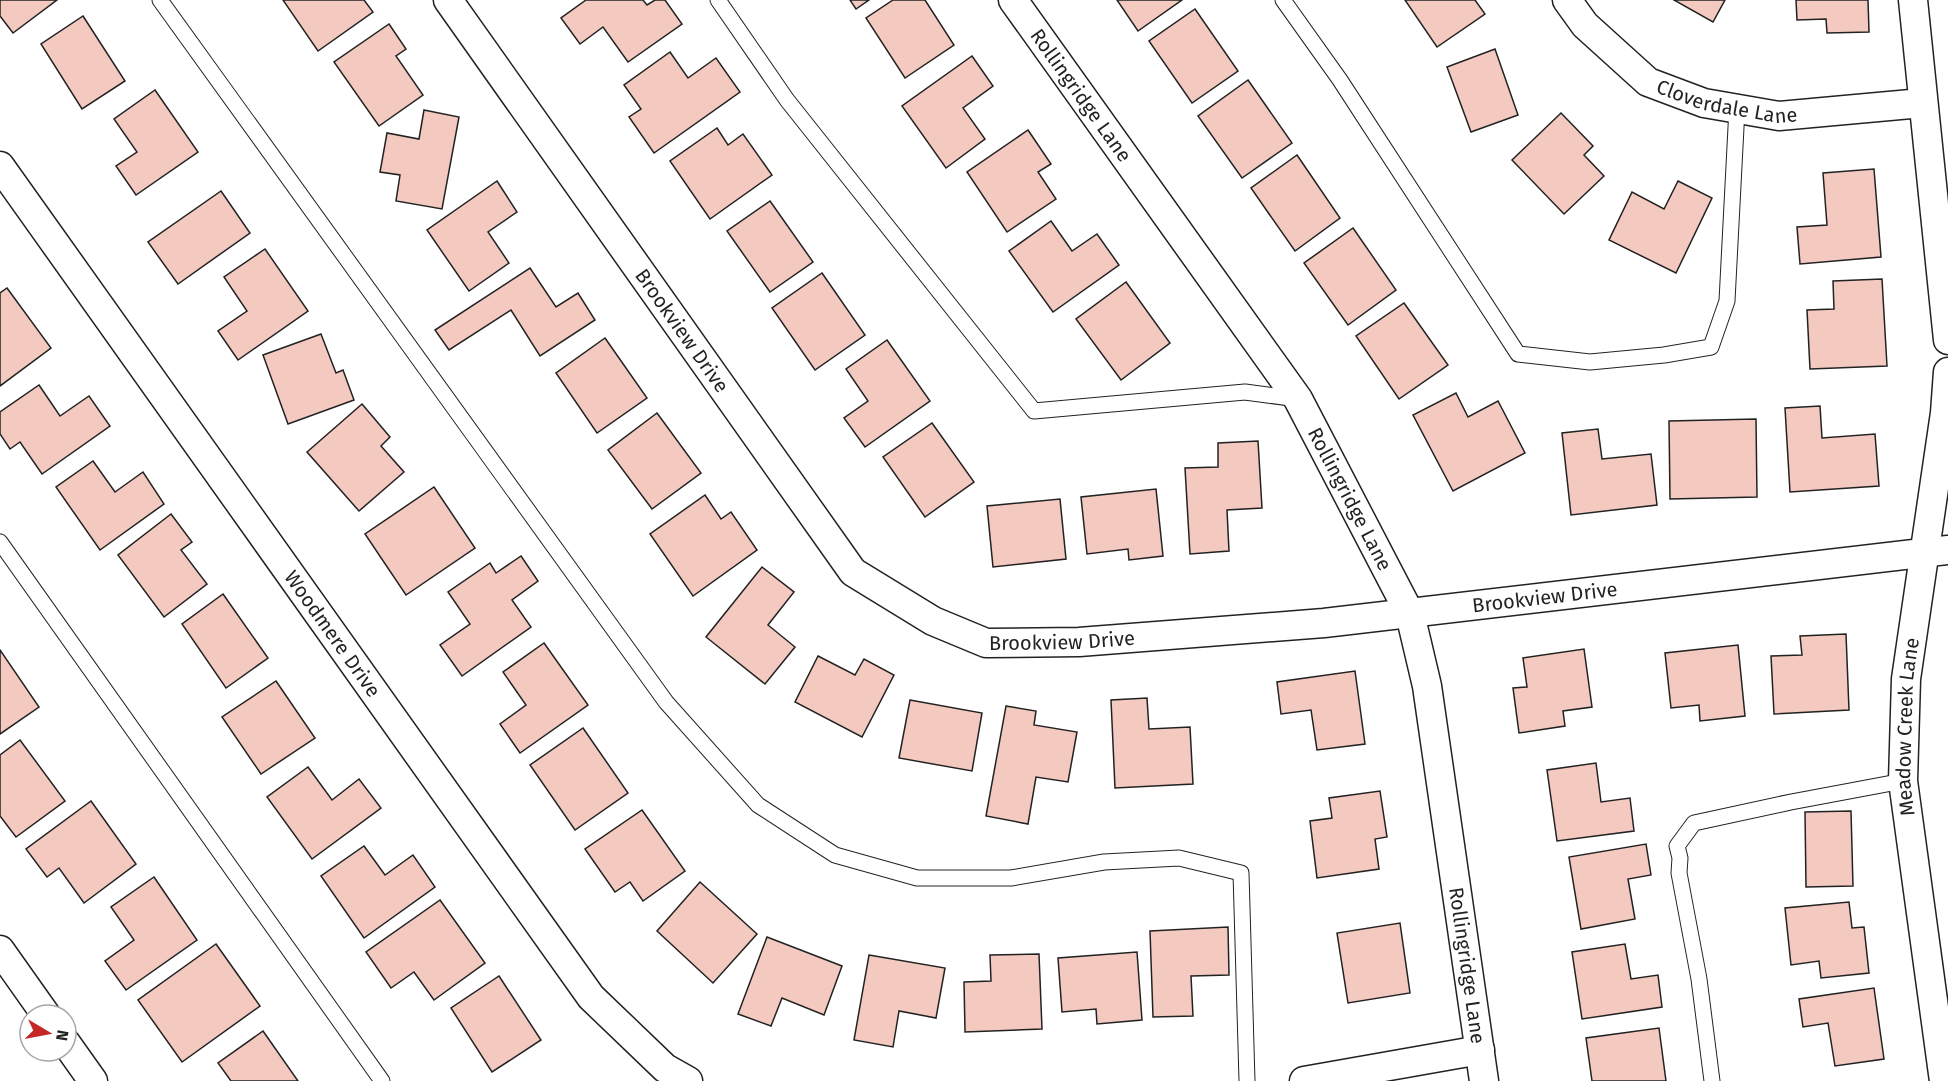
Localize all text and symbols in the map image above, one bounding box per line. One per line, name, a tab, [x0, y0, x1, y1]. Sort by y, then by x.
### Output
street label: Rollingridge Lane	[1025, 24, 1137, 166]
street label: Cloverdale Lane	[1653, 74, 1798, 128]
street label: Brookview Drive	[630, 264, 734, 397]
street label: Rollingridge Lane	[1303, 423, 1397, 575]
street label: Woodmere Drive	[279, 566, 386, 702]
street label: Brookview Drive	[1471, 577, 1619, 618]
street label: Brookview Drive	[989, 626, 1136, 655]
street label: Meadow Creek Lane	[1891, 636, 1924, 818]
street label: Rollingridge Lane	[1444, 885, 1490, 1045]
north arrow	[18, 1003, 78, 1063]
text: N	[52, 1029, 73, 1042]

